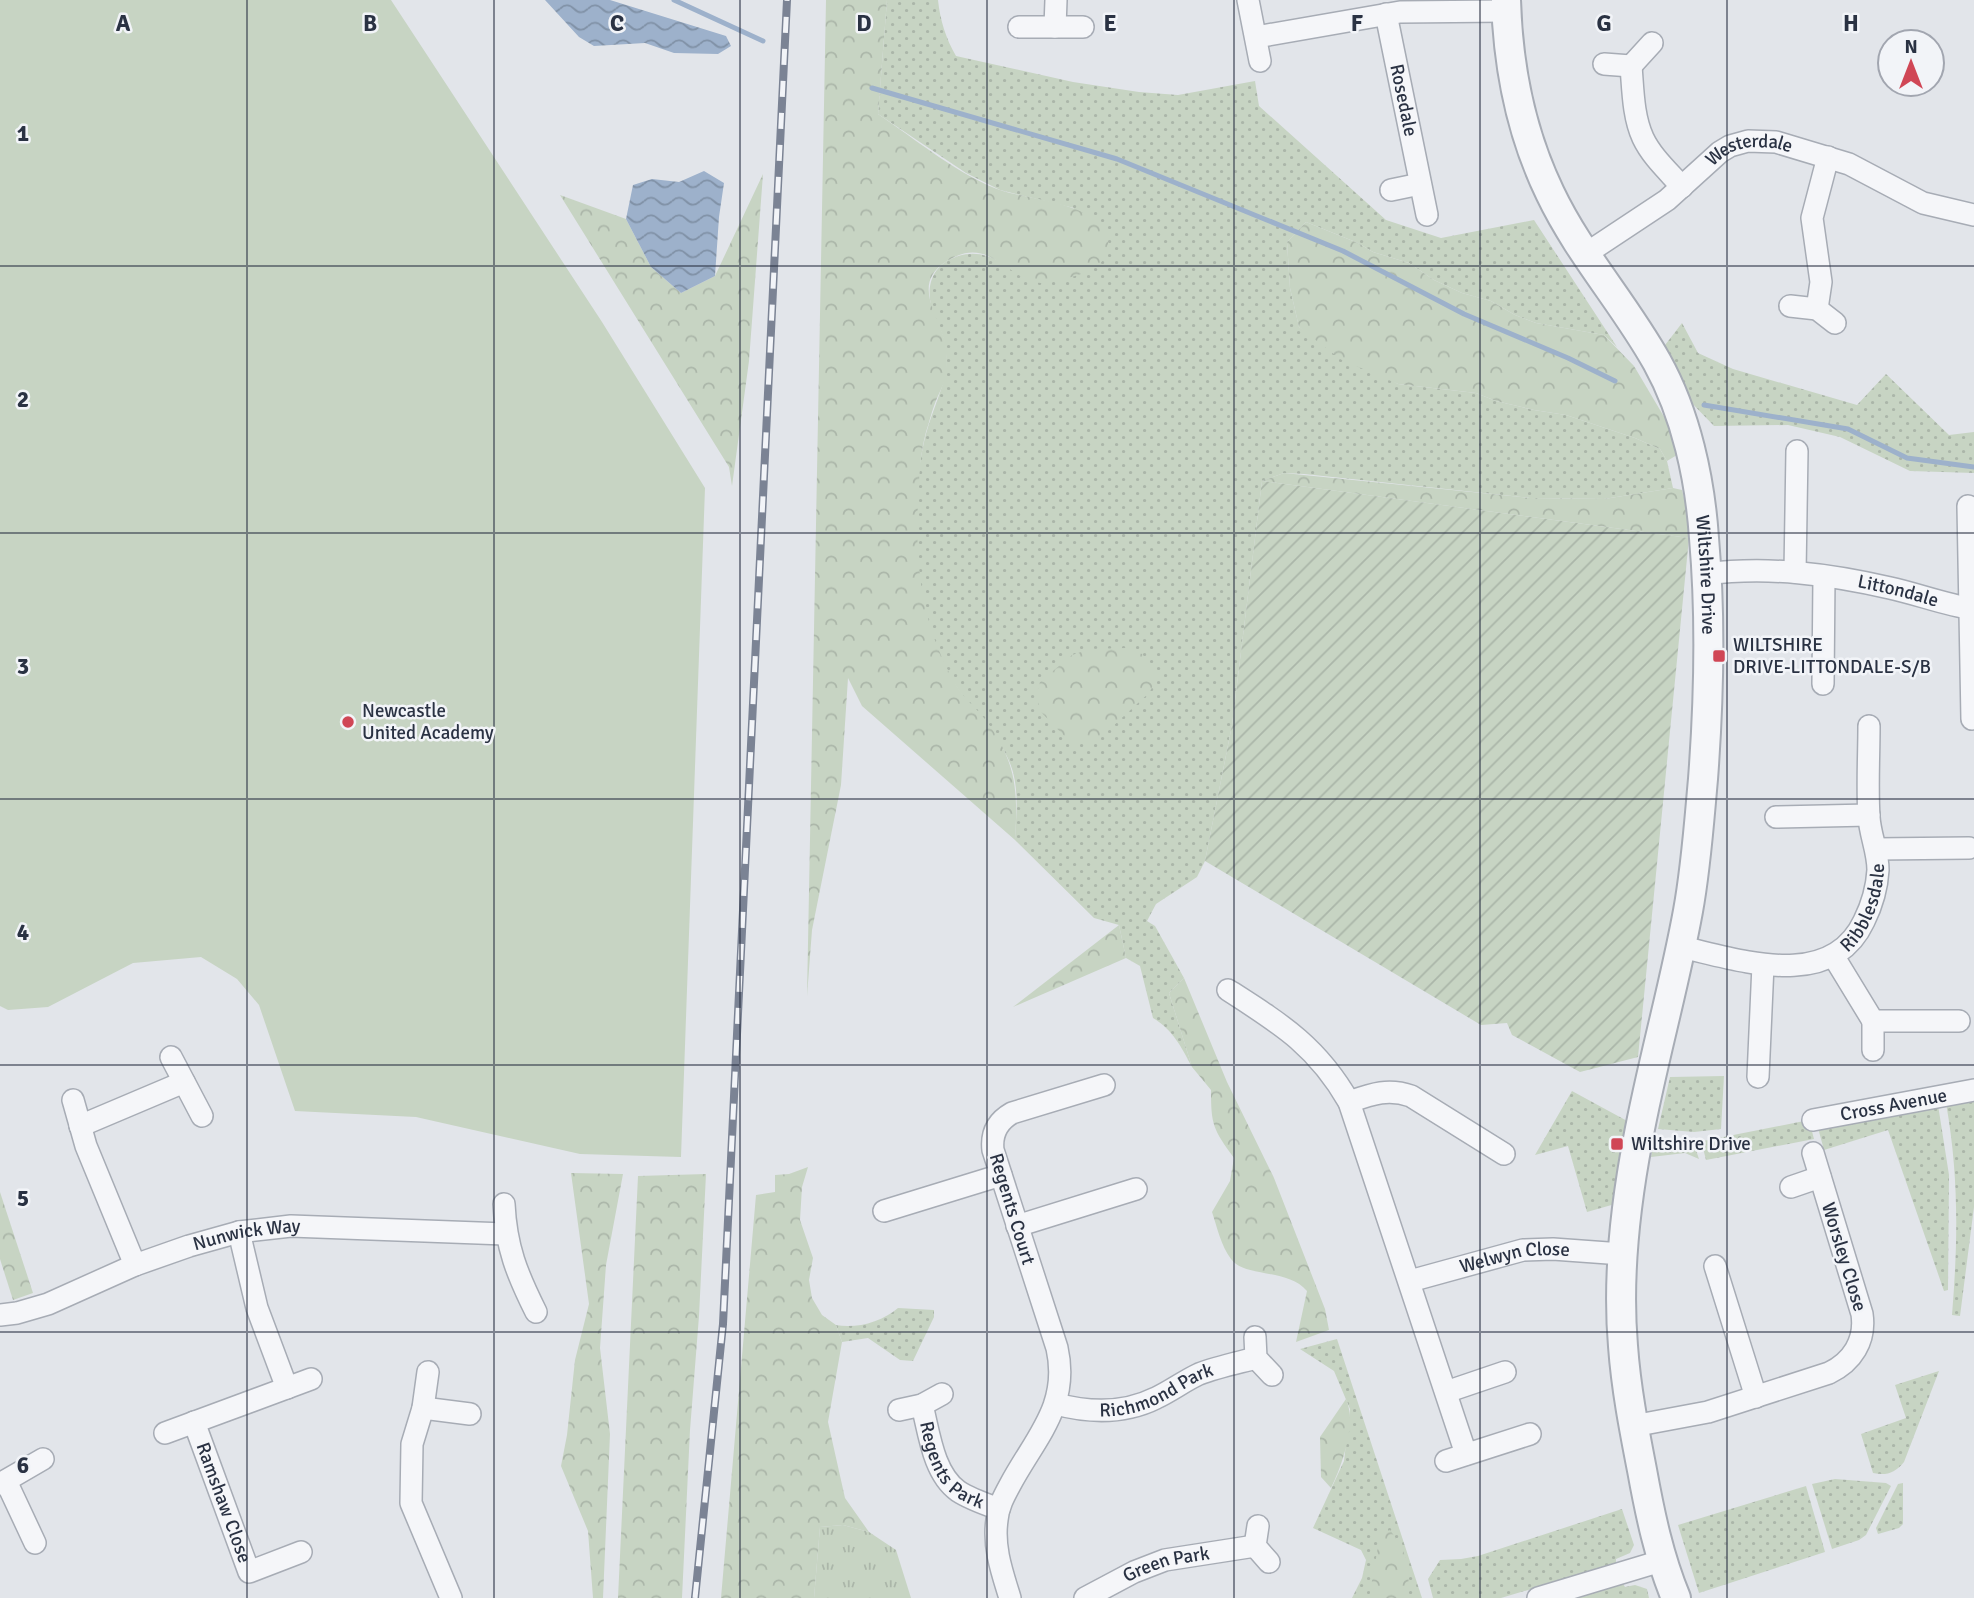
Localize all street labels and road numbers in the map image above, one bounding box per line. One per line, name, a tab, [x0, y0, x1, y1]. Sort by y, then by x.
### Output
street label: Rosedale	[1384, 62, 1423, 139]
street label: Westerdale	[1701, 129, 1796, 171]
street label: Wiltshire Drive	[1690, 514, 1720, 635]
street label: Littondale	[1855, 569, 1941, 613]
street label: Ribblesdale	[1835, 863, 1890, 957]
street label: Cross Avenue	[1838, 1083, 1949, 1127]
street label: Regents Court	[984, 1150, 1040, 1268]
street label: Worsley Close	[1816, 1200, 1872, 1314]
street label: Nunwick Way	[190, 1214, 301, 1256]
street label: Welwyn Close	[1457, 1237, 1571, 1279]
street label: Richmond Park	[1099, 1358, 1217, 1423]
street label: Regents Park	[914, 1419, 988, 1515]
street label: Ramshaw Close	[191, 1439, 257, 1566]
street label: Green Park	[1119, 1541, 1212, 1588]

